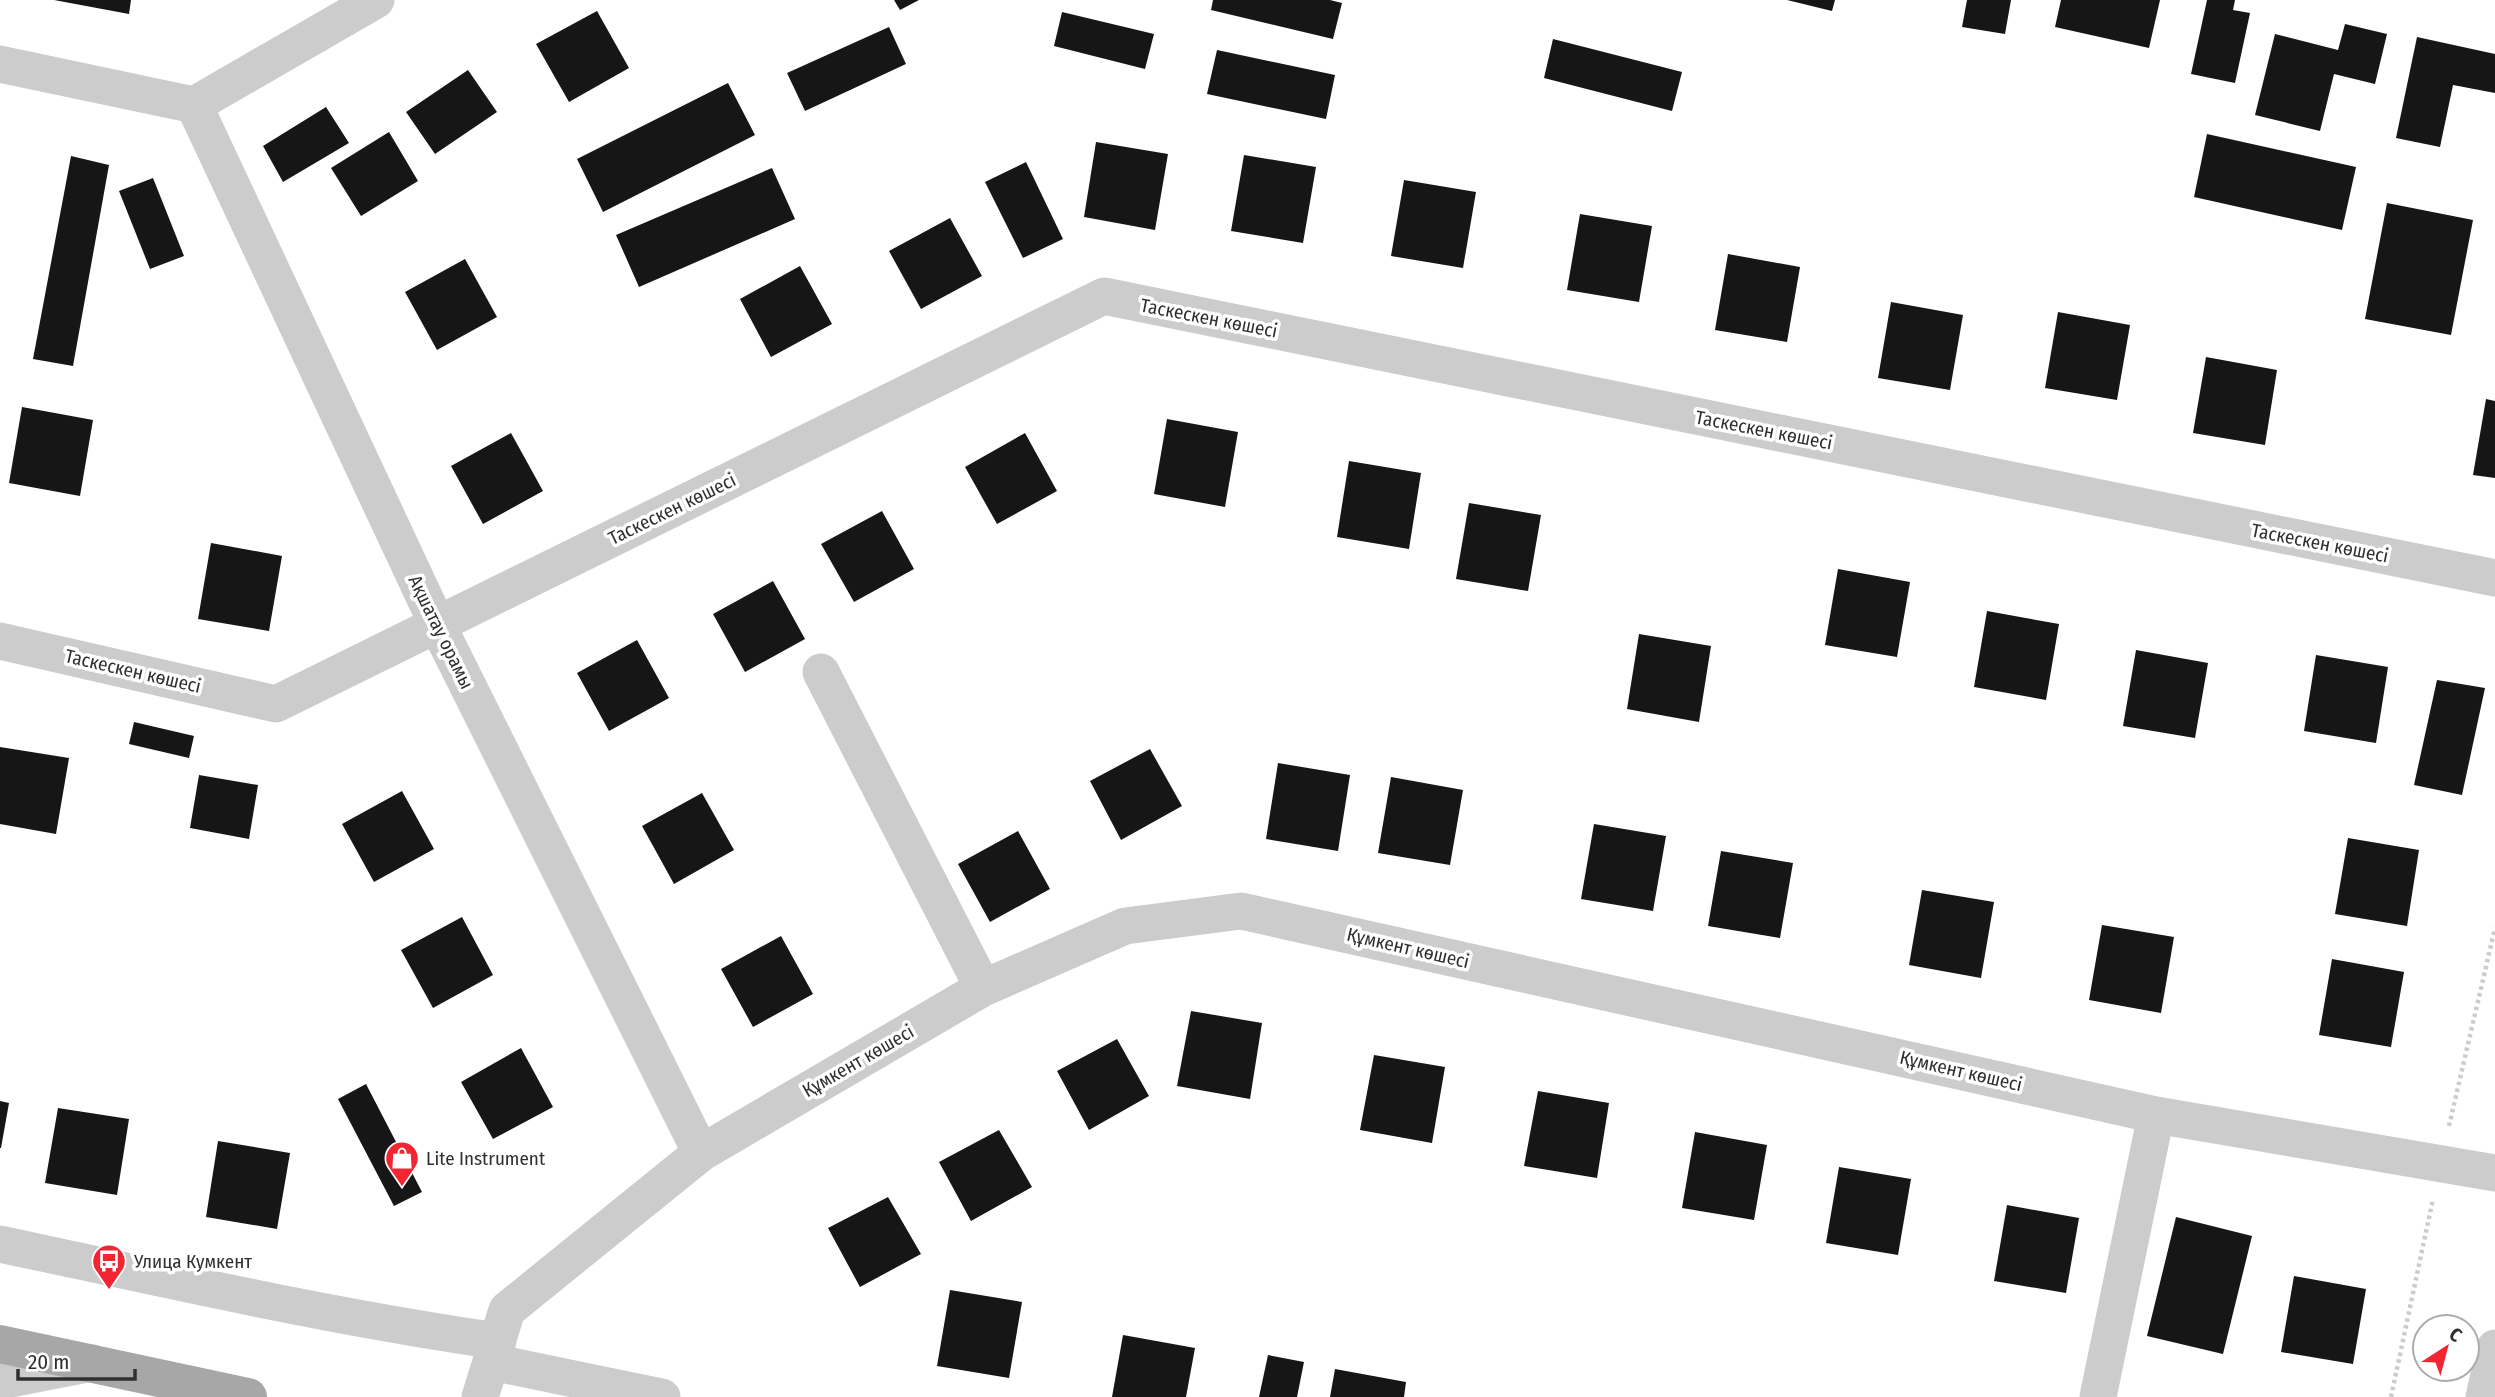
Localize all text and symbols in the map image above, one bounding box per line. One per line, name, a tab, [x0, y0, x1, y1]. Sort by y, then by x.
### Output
street label: Таскескен көшесі	[1139, 293, 1279, 343]
street label: Таскескен көшесі	[1694, 405, 1834, 455]
street label: Таскескен көшесі	[605, 468, 739, 550]
street label: Таскескен көшесі	[2250, 518, 2390, 568]
street label: Ақшатау орамы	[404, 571, 478, 693]
street label: Таскескен көшесі	[63, 644, 203, 698]
street label: Құмкент көшесі	[1345, 923, 1471, 973]
street label: Құмкент көшесі	[798, 1020, 918, 1102]
street label: Құмкент көшесі	[1898, 1046, 2024, 1096]
shop icon: Lite Instrument	[383, 1139, 421, 1188]
place label: Lite Instrument	[426, 1147, 546, 1170]
bus stop icon: Улица Кумкент	[90, 1242, 128, 1291]
place label: Улица Кумкент	[133, 1250, 252, 1273]
north arrow	[2411, 1313, 2481, 1383]
text: С	[2445, 1322, 2467, 1347]
scale bar	[18, 1338, 135, 1382]
text: 20 m	[28, 1349, 69, 1375]

